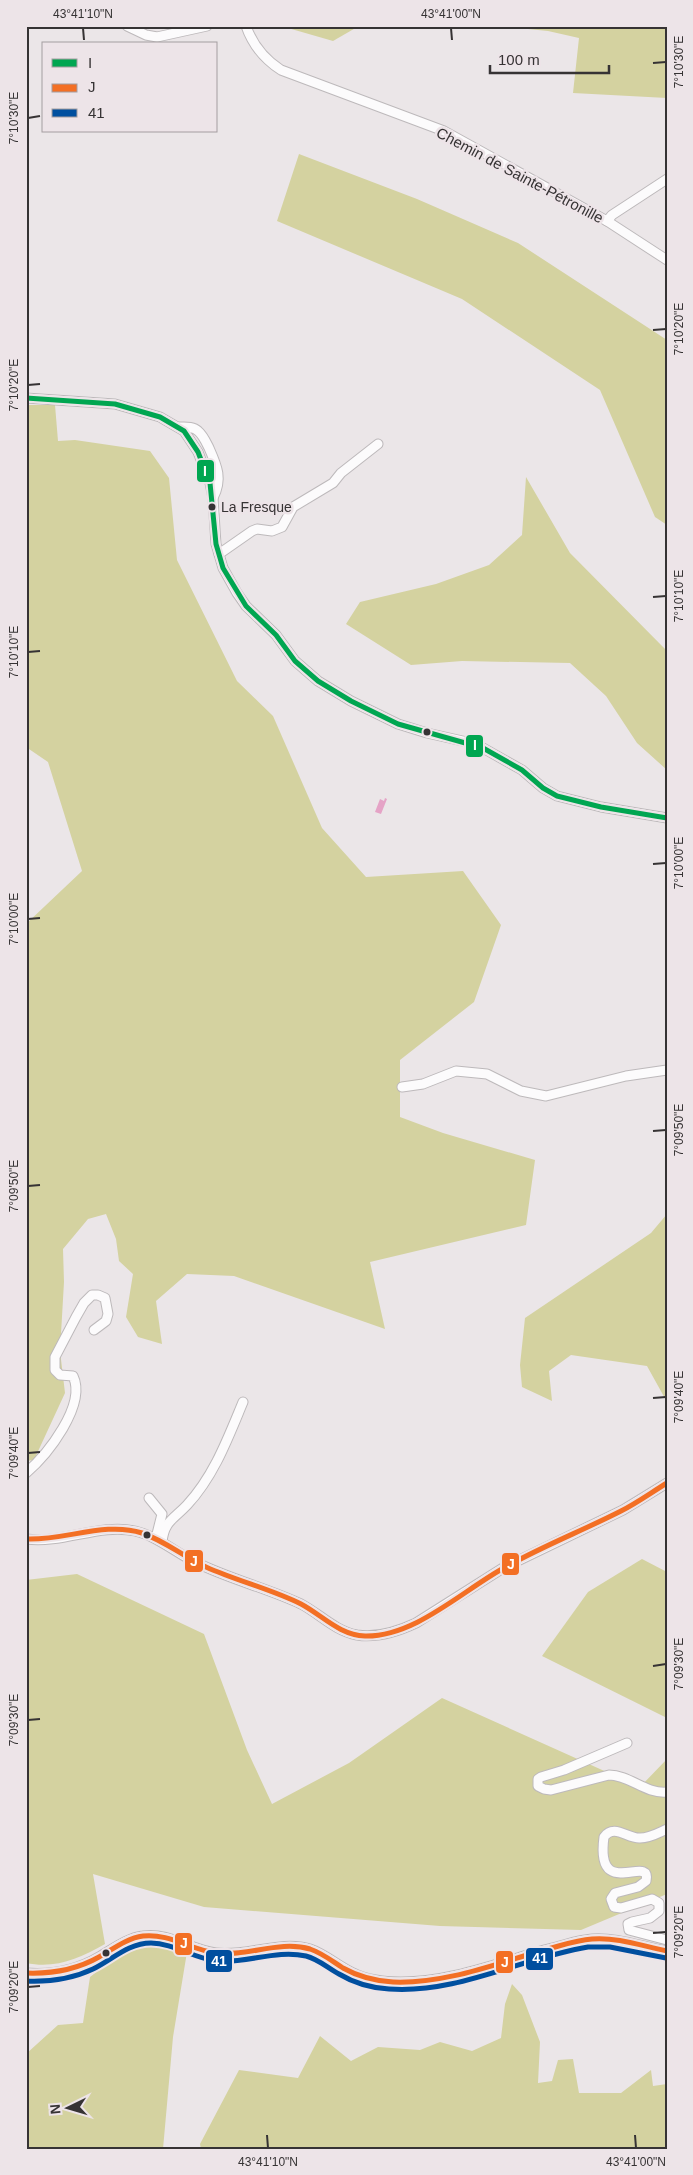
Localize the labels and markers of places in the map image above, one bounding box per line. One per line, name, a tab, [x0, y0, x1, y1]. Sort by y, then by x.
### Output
place label: La Fresque	[221, 499, 292, 515]
marker: La Fresque	[207, 502, 217, 512]
unlabelled marker	[422, 727, 432, 737]
unlabelled marker	[142, 1530, 152, 1540]
unlabelled marker	[101, 1948, 111, 1958]

